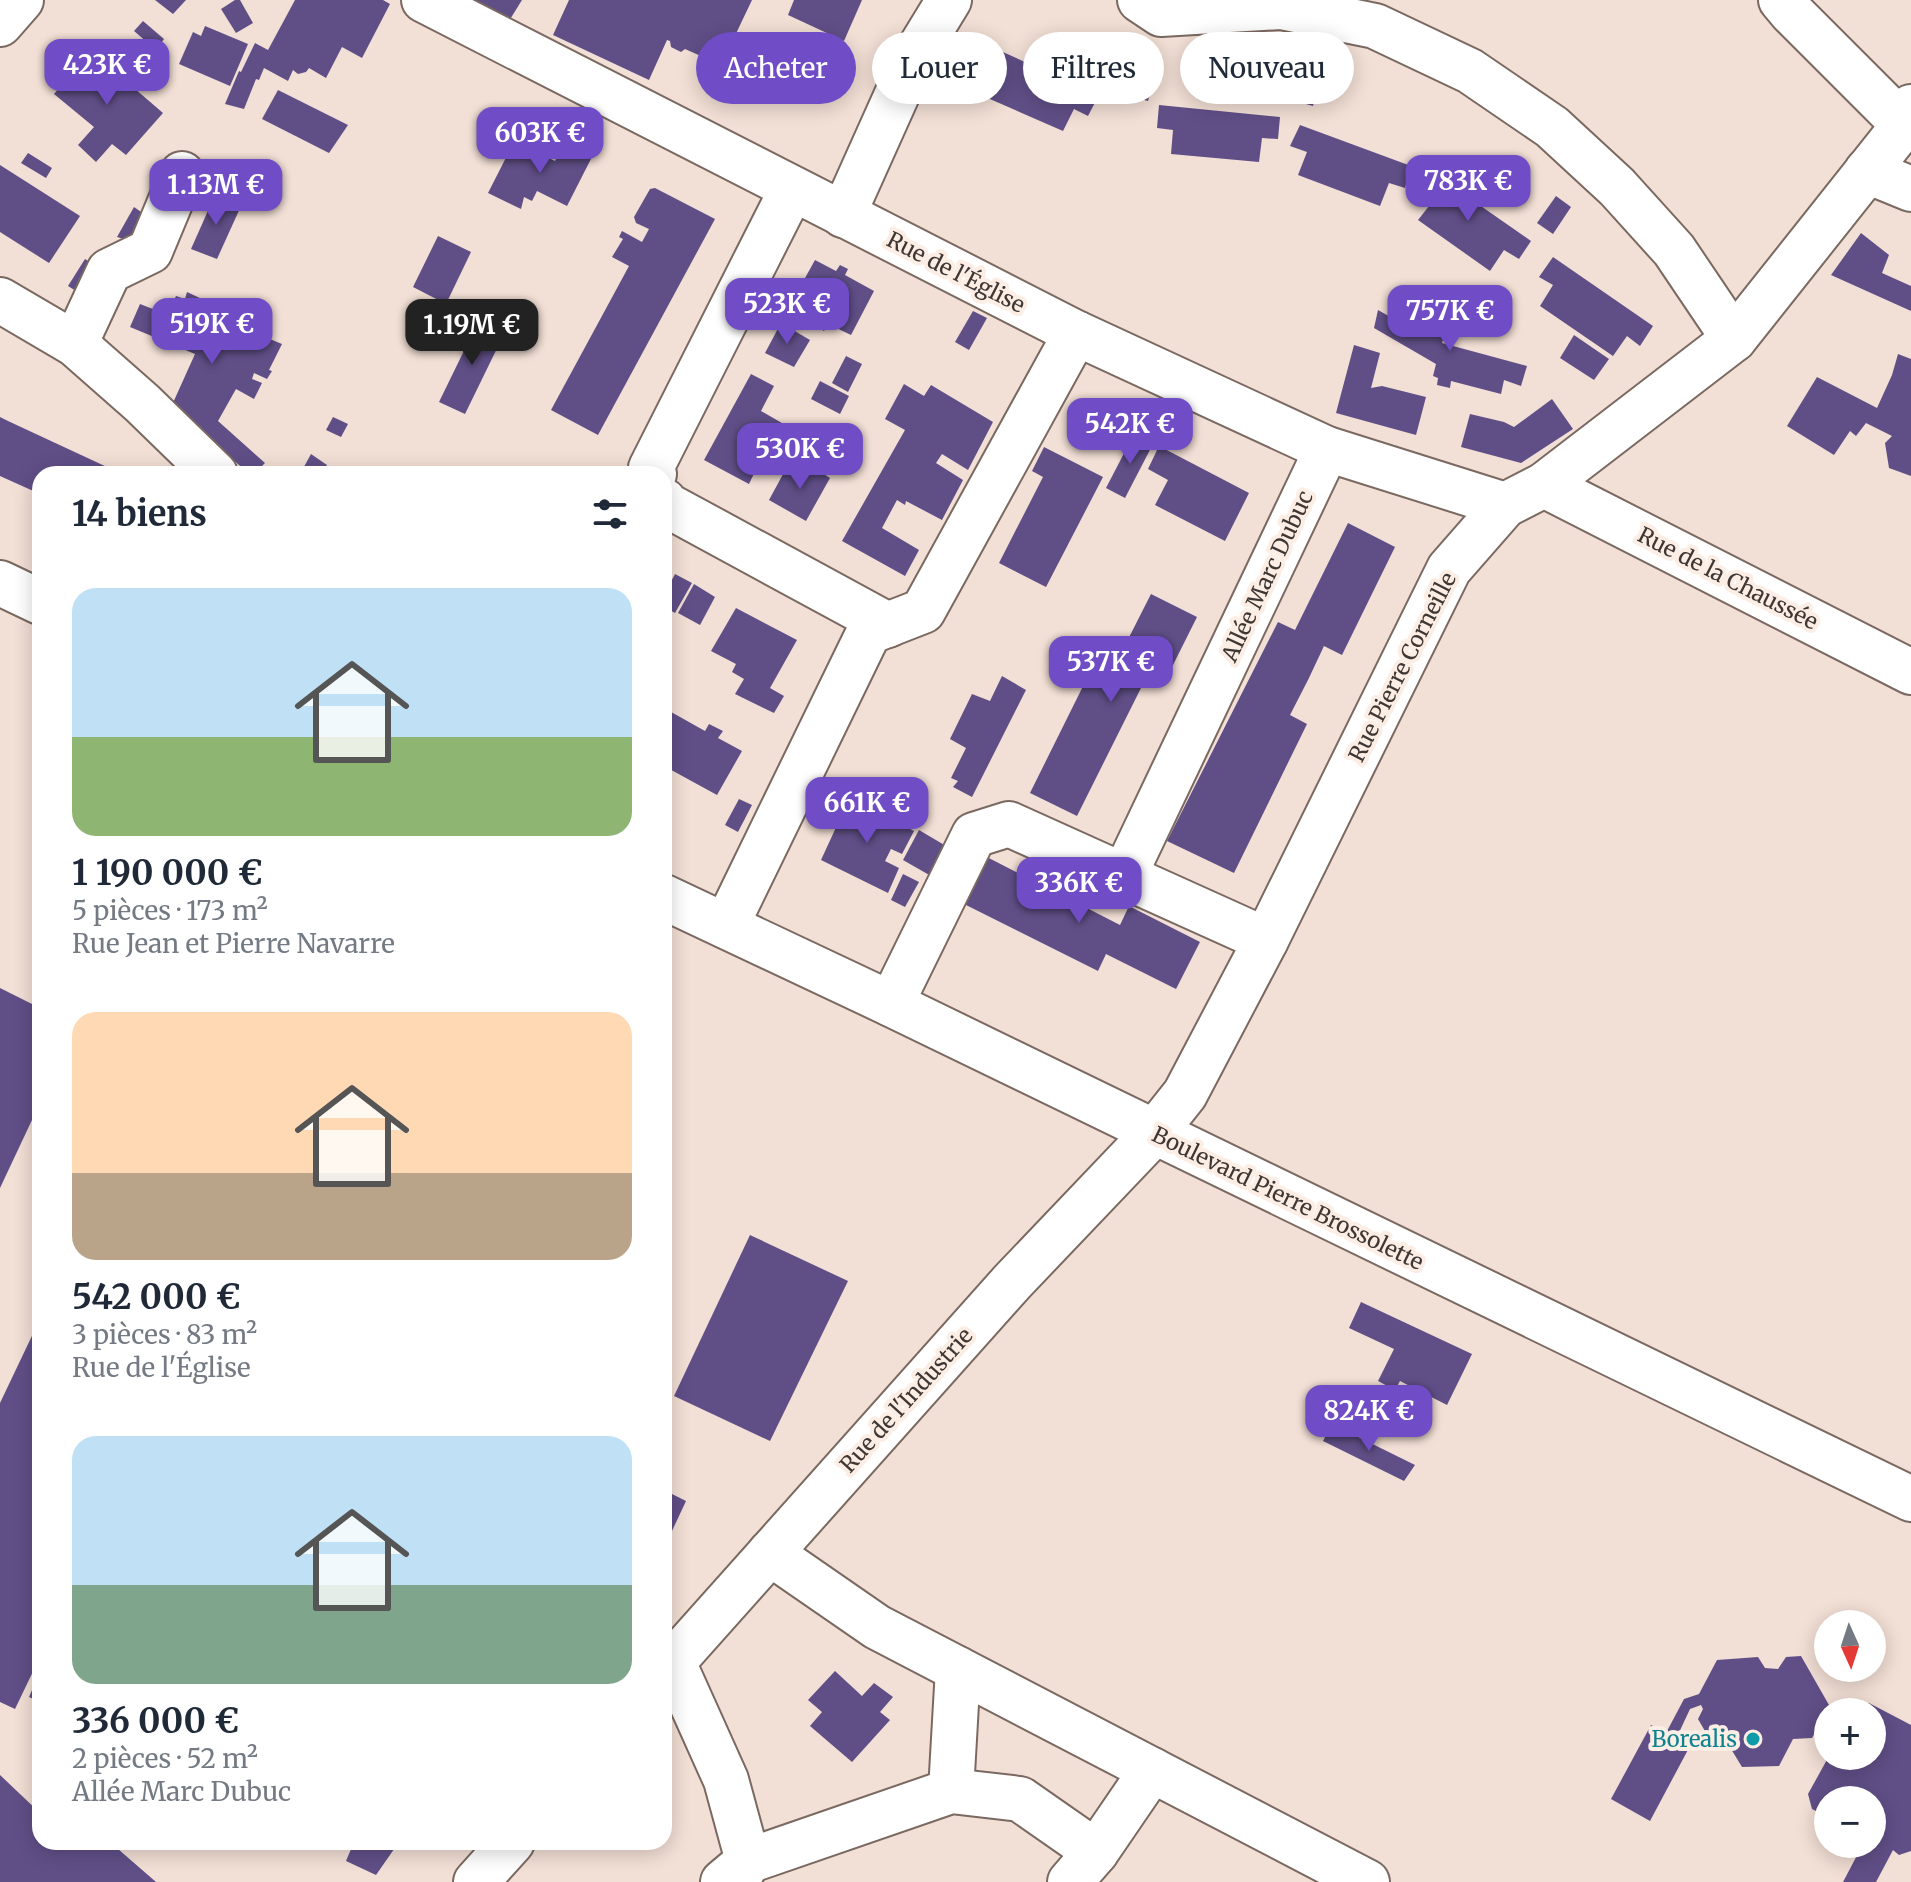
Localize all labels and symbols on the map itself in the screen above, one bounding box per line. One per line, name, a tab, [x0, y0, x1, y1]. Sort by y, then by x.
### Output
pin: 423K €	[42, 39, 172, 107]
pin: 603K €	[475, 107, 605, 175]
pin: 783K €	[1403, 155, 1533, 223]
pin: 1.13M €	[142, 159, 290, 227]
street label: Rue de l'Église	[882, 224, 1030, 319]
pin: 523K €	[722, 278, 852, 346]
pin: 757K €	[1385, 285, 1515, 353]
pin: 519K €	[147, 298, 277, 366]
pin: 1.19M €	[398, 299, 546, 367]
pin: 542K €	[1065, 398, 1195, 466]
pin: 530K €	[735, 423, 865, 491]
street label: Allée Marc Dubuc	[1215, 486, 1319, 667]
street label: Rue de la Chaussée	[1633, 520, 1823, 636]
street label: Rue Pierre Corneille	[1342, 567, 1462, 767]
pin: 537K €	[1046, 636, 1176, 704]
pin: 661K €	[802, 777, 932, 845]
pin: 336K €	[1014, 857, 1144, 925]
street label: Boulevard Pierre Brossolette	[1148, 1120, 1428, 1276]
street label: Rue de l'Industrie	[834, 1322, 978, 1478]
pin: 824K €	[1304, 1385, 1434, 1453]
north arrow	[1814, 1610, 1886, 1682]
place label: Borealis	[1651, 1725, 1737, 1753]
marker: Borealis	[1744, 1730, 1762, 1748]

